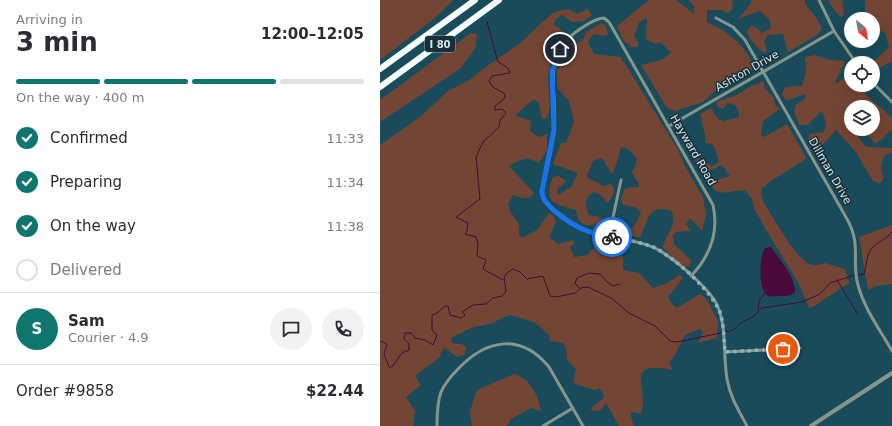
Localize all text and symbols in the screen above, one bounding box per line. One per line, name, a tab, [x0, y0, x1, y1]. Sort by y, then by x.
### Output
text: Arriving in	[16, 12, 83, 27]
north arrow	[844, 12, 880, 48]
map controls	[844, 12, 880, 136]
text: 12:00–12:05	[261, 25, 364, 43]
text: 3 min	[16, 27, 98, 57]
pin	[543, 32, 577, 66]
road number: I 80	[425, 36, 455, 52]
icon: home	[549, 38, 571, 60]
street label: Ashton Drive	[713, 47, 781, 94]
button: locate	[844, 56, 880, 92]
text: On the way · 400 m	[16, 90, 144, 105]
button: layers	[844, 100, 880, 136]
street label: Hayward Road	[667, 112, 719, 188]
icon: check	[16, 127, 38, 149]
text: Confirmed	[50, 129, 128, 147]
text: 11:33	[327, 131, 364, 146]
street label: Dillman Drive	[806, 135, 854, 207]
icon: check	[16, 171, 38, 193]
text: Preparing	[50, 173, 122, 191]
text: 11:34	[327, 175, 364, 190]
icon: check	[16, 215, 38, 237]
text: On the way	[50, 217, 136, 235]
courier	[592, 217, 632, 257]
text: 11:38	[327, 219, 364, 234]
icon: bike	[601, 226, 623, 248]
text: Delivered	[50, 261, 122, 279]
button: chat	[270, 308, 312, 350]
button: phone	[322, 308, 364, 350]
text: Sam	[68, 312, 105, 330]
text: S	[32, 320, 42, 338]
text: Courier · 4.9	[68, 330, 149, 345]
pin	[766, 332, 800, 366]
icon: bag	[772, 338, 794, 360]
text: Order #9858	[16, 382, 114, 400]
text: $22.44	[306, 382, 364, 400]

